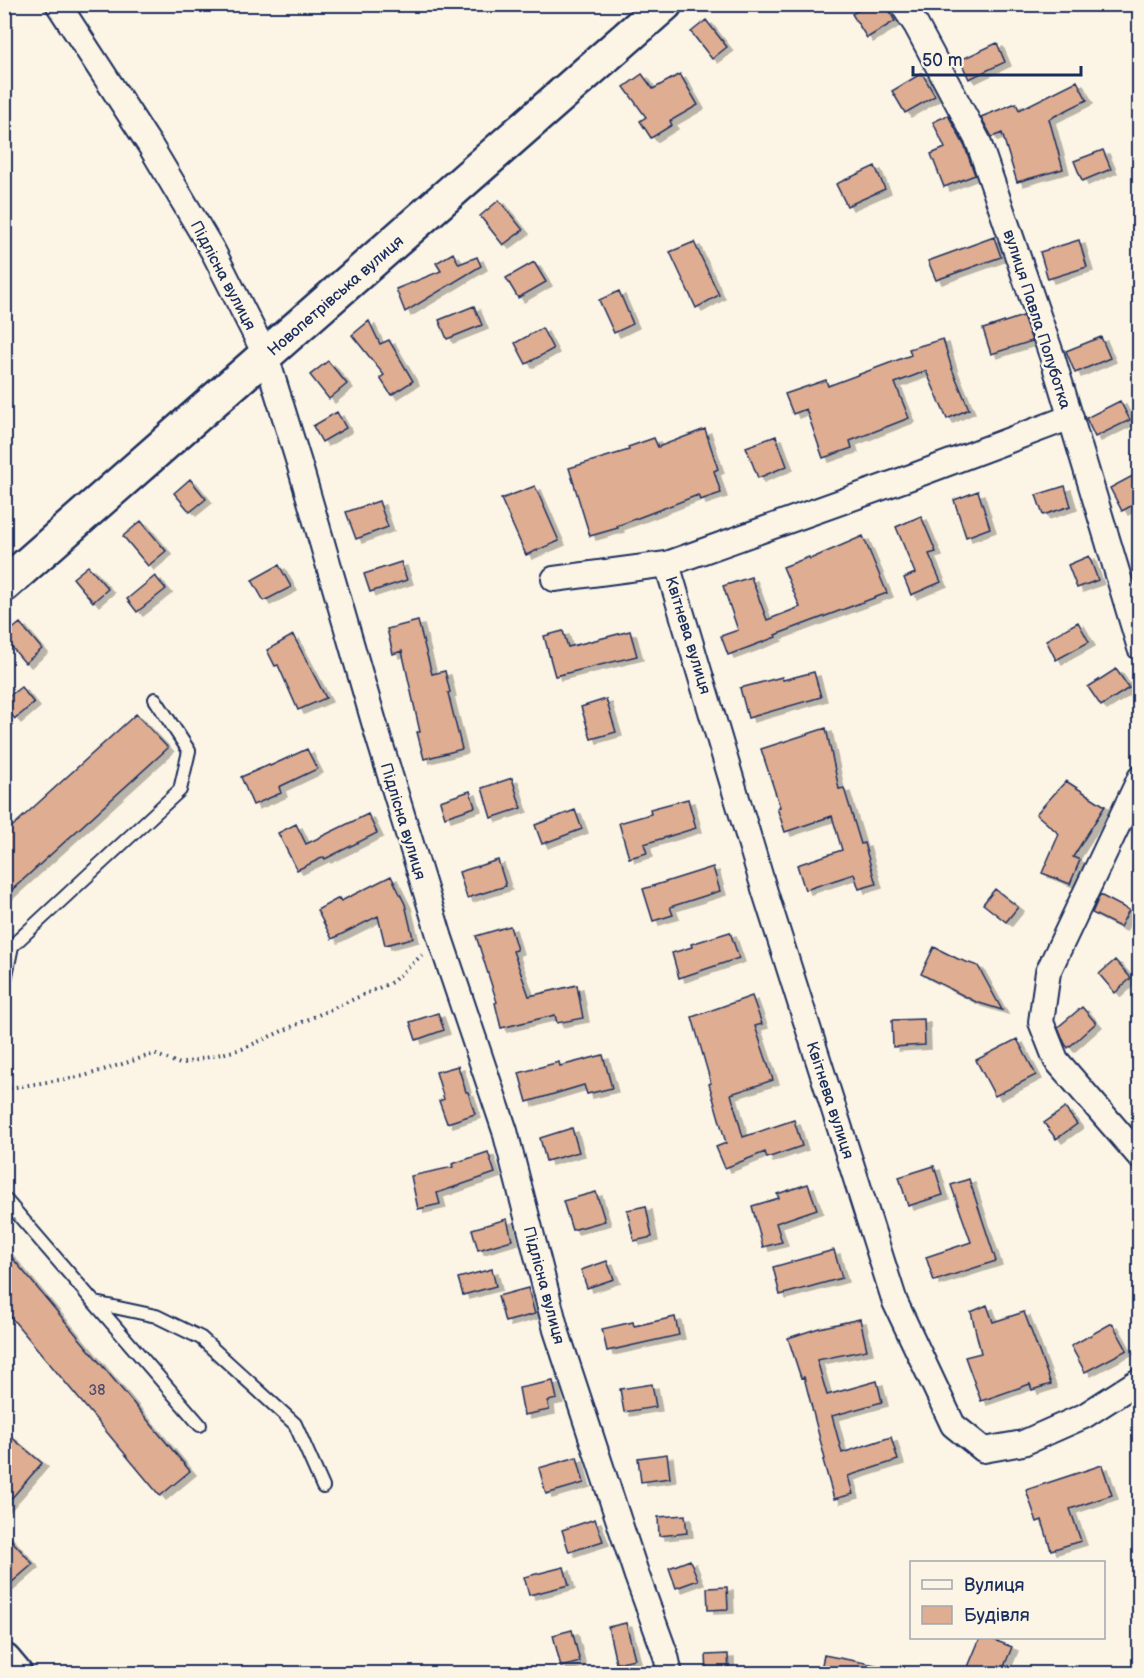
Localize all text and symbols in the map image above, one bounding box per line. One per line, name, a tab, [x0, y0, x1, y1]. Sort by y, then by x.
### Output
scale bar	[913, 39, 1081, 77]
text: 50 m	[922, 50, 963, 71]
street label: Підлісна вулиця	[186, 218, 260, 334]
street label: вулиця Павла Полуботка	[999, 227, 1075, 412]
street label: Новопетрівська вулиця	[264, 232, 408, 360]
street label: Квітнева вулиця	[661, 574, 715, 697]
street label: Підлісна вулиця	[376, 761, 429, 882]
street label: Квітнева вулиця	[802, 1039, 858, 1162]
street label: Підлісна вулиця	[519, 1224, 568, 1347]
house number: 38	[89, 1382, 105, 1399]
legend	[910, 1561, 1105, 1639]
text: Вулиця	[964, 1575, 1025, 1596]
text: Будівля	[964, 1605, 1030, 1626]

